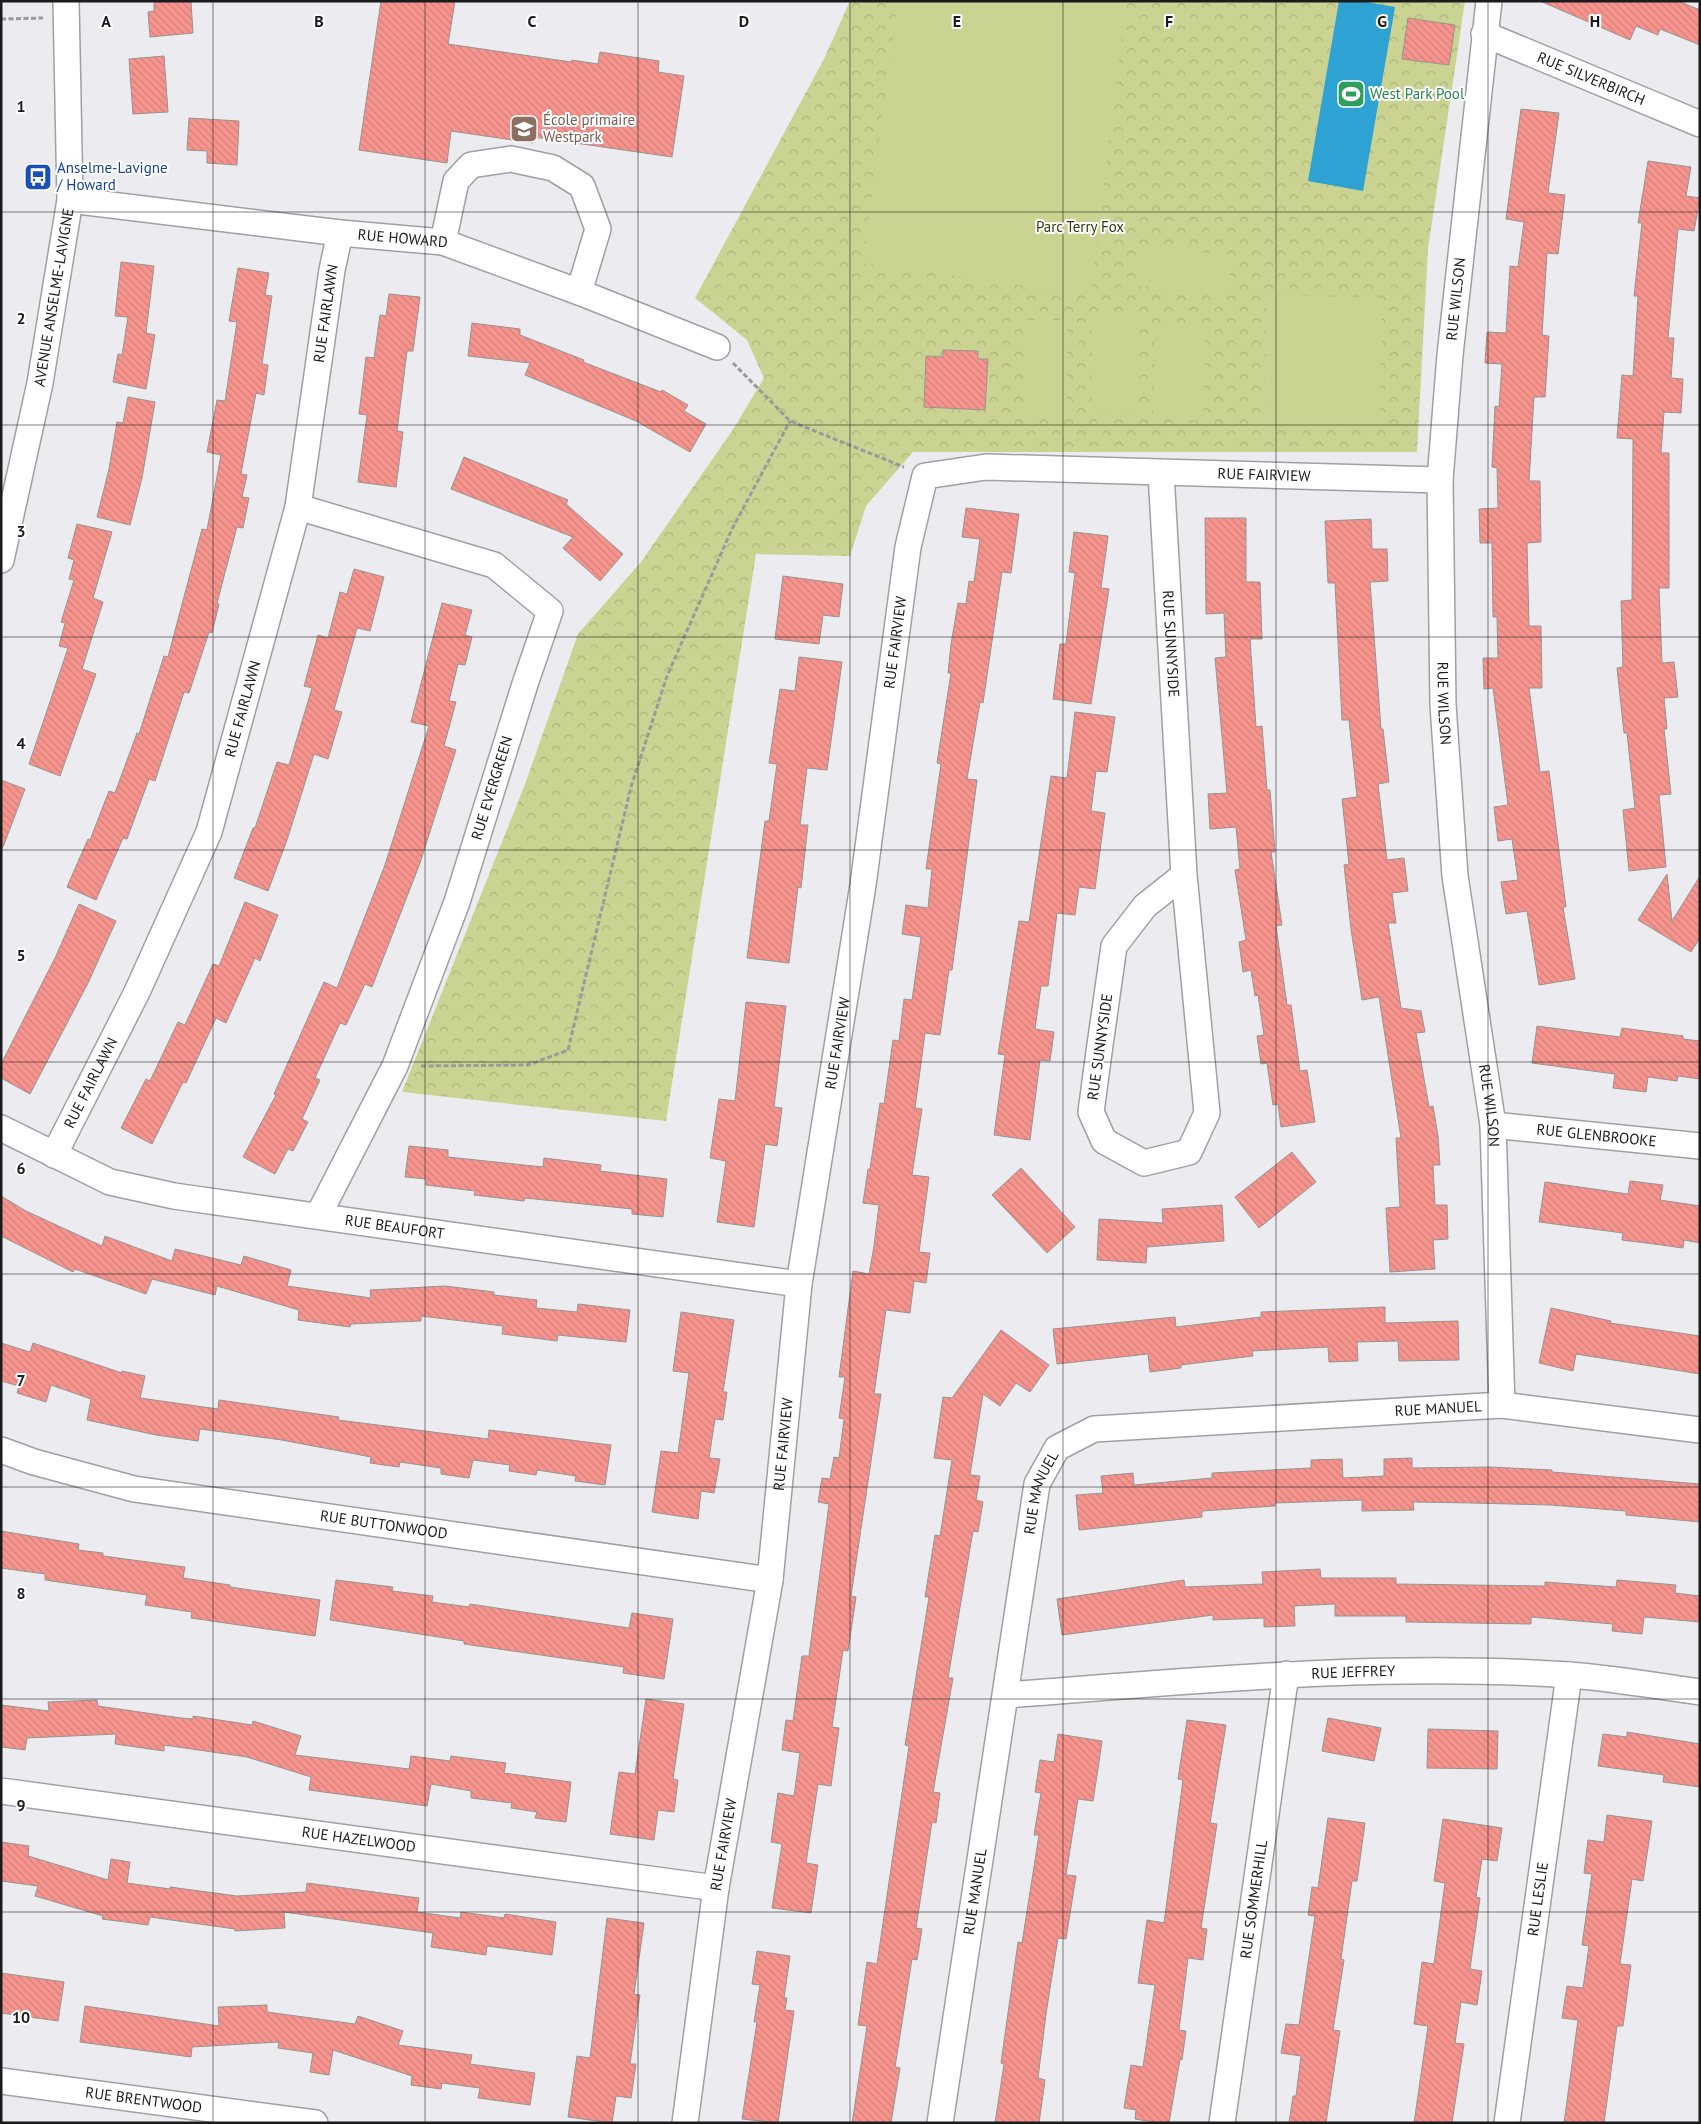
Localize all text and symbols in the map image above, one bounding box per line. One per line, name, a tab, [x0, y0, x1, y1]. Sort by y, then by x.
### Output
text: A	[101, 11, 111, 31]
text: B	[314, 11, 324, 31]
text: C	[528, 11, 537, 31]
text: D	[739, 11, 749, 31]
text: E	[953, 11, 961, 31]
text: F	[1165, 11, 1173, 31]
text: G	[1377, 11, 1387, 31]
text: H	[1590, 11, 1600, 31]
street label: RUE SILVERBIRCH	[1535, 47, 1648, 109]
sports icon: West Park Pool	[1336, 79, 1366, 109]
place label: West Park Pool	[1370, 84, 1465, 103]
text: 1	[16, 96, 26, 116]
place label: École primaire Westpark	[543, 110, 635, 146]
school or university icon: École primaire Westpark	[509, 114, 539, 144]
place label: Anselme-Lavigne / Howard	[56, 158, 168, 194]
bus stop icon: Anselme-Lavigne / Howard	[23, 162, 53, 192]
street label: AVENUE ANSELME-LAVIGNE	[30, 207, 78, 388]
park label: Parc Terry Fox	[1036, 217, 1124, 236]
street label: RUE HOWARD	[357, 225, 449, 251]
street label: RUE WILSON	[1442, 257, 1469, 341]
street label: RUE FAIRLAWN	[309, 262, 342, 364]
text: 2	[16, 308, 26, 328]
street label: RUE FAIRVIEW	[1217, 464, 1311, 485]
text: 3	[16, 521, 26, 541]
street label: RUE SUNNYSIDE	[1159, 590, 1184, 698]
street label: RUE FAIRVIEW	[879, 594, 910, 690]
street label: RUE FAIRLAWN	[220, 658, 265, 759]
street label: RUE WILSON	[1433, 662, 1456, 746]
text: 4	[16, 733, 26, 753]
street label: RUE EVERGREEN	[467, 733, 516, 842]
text: 5	[16, 945, 26, 965]
street label: RUE SUNNYSIDE	[1083, 993, 1116, 1101]
street label: RUE FAIRVIEW	[820, 995, 854, 1091]
street label: RUE FAIRLAWN	[59, 1034, 121, 1131]
street label: RUE WILSON	[1475, 1063, 1504, 1147]
street label: RUE GLENBROOKE	[1536, 1119, 1657, 1151]
text: 6	[16, 1158, 26, 1178]
street label: RUE BEAUFORT	[344, 1210, 447, 1243]
text: 7	[16, 1370, 26, 1390]
street label: RUE FAIRVIEW	[769, 1396, 797, 1492]
street label: RUE MANUEL	[1394, 1396, 1483, 1420]
street label: RUE MANUEL	[1019, 1447, 1063, 1536]
street label: RUE BUTTONWOOD	[319, 1506, 449, 1543]
text: 8	[16, 1583, 26, 1603]
street label: RUE JEFFREY	[1311, 1661, 1396, 1683]
text: 9	[16, 1795, 26, 1815]
street label: RUE FAIRVIEW	[706, 1796, 741, 1892]
street label: RUE HAZELWOOD	[301, 1822, 417, 1856]
street label: RUE SOMMERHILL	[1236, 1838, 1271, 1960]
street label: RUE MANUEL	[959, 1847, 991, 1936]
street label: RUE LESLIE	[1523, 1861, 1552, 1937]
text: 10	[12, 2007, 30, 2027]
street label: RUE BRENTWOOD	[84, 2082, 203, 2117]

